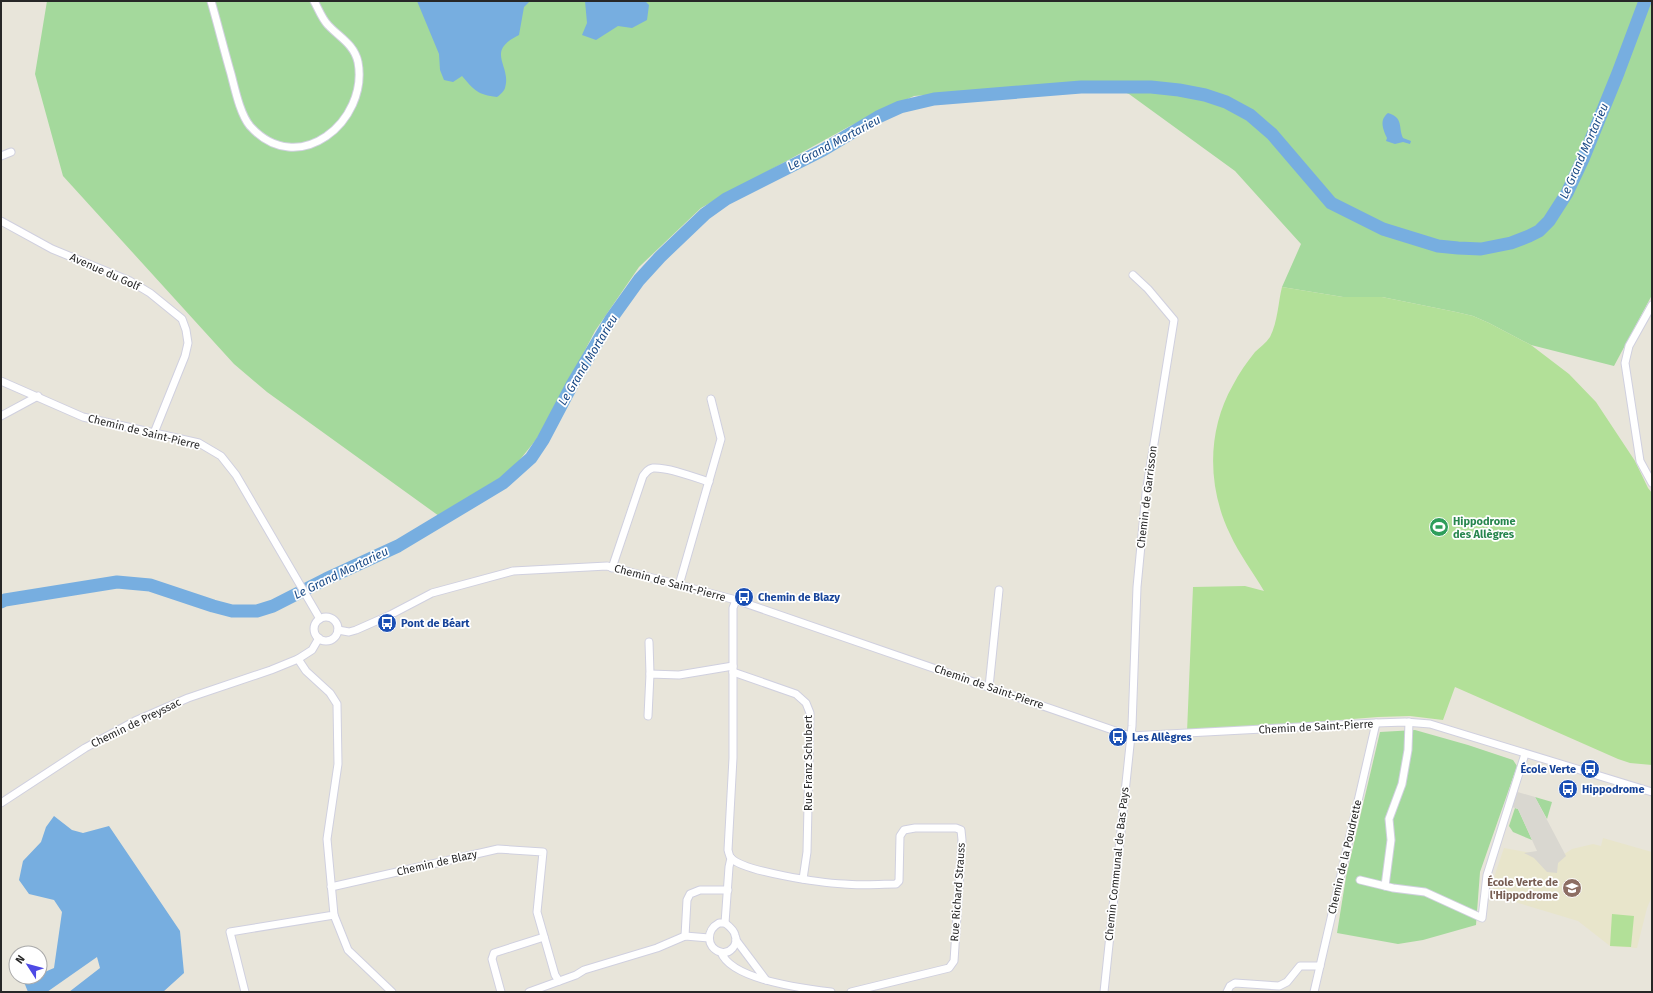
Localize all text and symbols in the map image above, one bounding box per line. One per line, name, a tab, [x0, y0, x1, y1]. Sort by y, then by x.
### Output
water label: Le Grand Mortarieu	[1557, 101, 1611, 201]
water label: Le Grand Mortarieu	[785, 113, 883, 173]
street label: Avenue du Golf	[68, 251, 143, 294]
water label: Le Grand Mortarieu	[555, 312, 621, 408]
street label: Chemin de Saint-Pierre	[87, 412, 201, 452]
street label: Chemin de Garrisson	[1134, 445, 1160, 549]
place label: Hippodrome des Allègres	[1453, 515, 1515, 541]
sports icon: Hippodrome des Allègres	[1428, 516, 1450, 538]
water label: Le Grand Mortarieu	[292, 544, 391, 602]
street label: Chemin de Saint-Pierre	[613, 562, 727, 604]
bus stop icon: Chemin de Blazy	[733, 586, 755, 608]
place label: Chemin de Blazy	[758, 591, 840, 604]
bus stop icon: Pont de Béart	[376, 612, 398, 634]
place label: Pont de Béart	[401, 617, 470, 630]
street label: Chemin de Saint-Pierre	[933, 662, 1045, 712]
street label: Chemin de Preyssac	[89, 696, 183, 750]
street label: Rue Franz Schubert	[802, 715, 815, 811]
street label: Chemin de Saint-Pierre	[1258, 717, 1374, 737]
bus stop icon: Les Allègres	[1107, 726, 1129, 748]
place label: Les Allègres	[1132, 731, 1193, 744]
bus stop icon: École Verte	[1579, 758, 1601, 780]
place label: École Verte	[1520, 762, 1576, 776]
bus stop icon: Hippodrome	[1557, 778, 1579, 800]
place label: Hippodrome	[1582, 783, 1644, 796]
street label: Chemin Communal de Bas Pays	[1102, 786, 1132, 942]
street label: Chemin de la Poudrette	[1325, 798, 1365, 916]
street label: Rue Richard Strauss	[948, 842, 968, 942]
street label: Chemin de Blazy	[396, 847, 479, 879]
place label: École Verte de l'Hippodrome	[1487, 875, 1558, 902]
school or university icon: École Verte de l'Hippodrome	[1561, 877, 1583, 899]
north arrow	[8, 945, 48, 985]
text: N	[13, 953, 28, 966]

